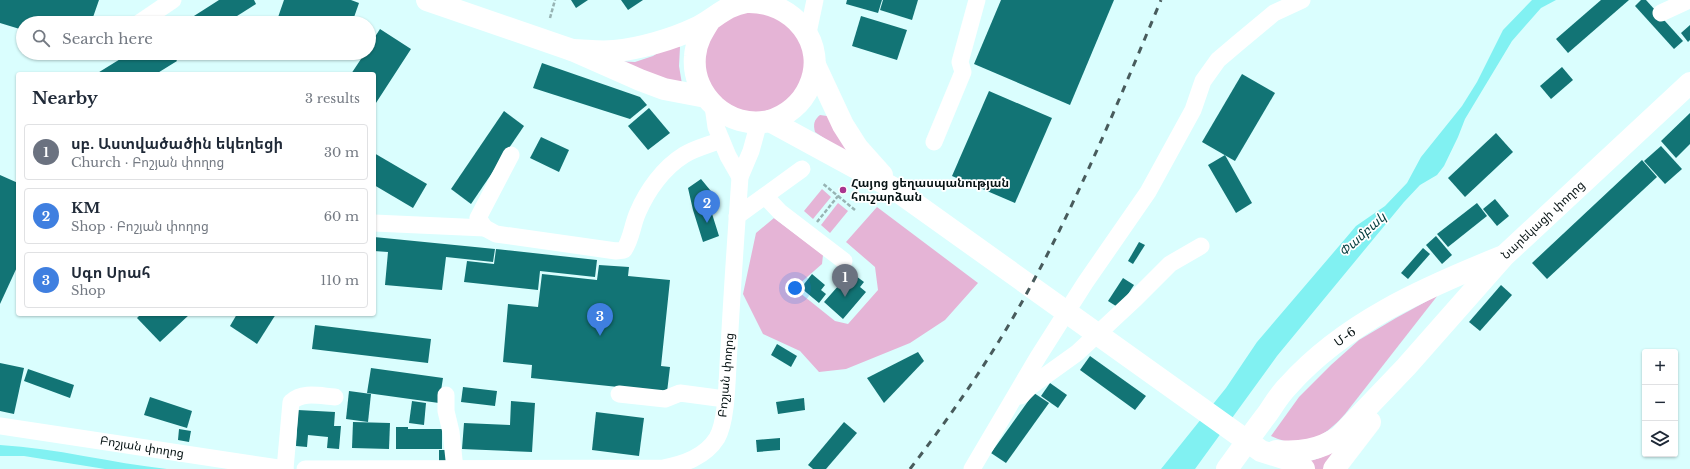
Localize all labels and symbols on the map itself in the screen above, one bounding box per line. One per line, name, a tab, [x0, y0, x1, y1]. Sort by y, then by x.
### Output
place label: Հայոց ցեղասպանության հուշարձան	[851, 175, 1009, 204]
street label: Նարեկացի փողոց	[1498, 177, 1587, 262]
marker: Հայոց ցեղասպանության հուշարձան	[838, 185, 848, 195]
pin: 2	[694, 190, 720, 223]
water label: Փամբակ	[1335, 208, 1390, 260]
pin: 1	[832, 264, 858, 297]
your location	[785, 278, 805, 298]
pin: 3	[587, 303, 613, 336]
street label: Մ-6	[1331, 324, 1359, 349]
street label: Բոշյան փողոց	[714, 332, 737, 418]
street label: Բոշյան փողոց	[99, 432, 185, 461]

